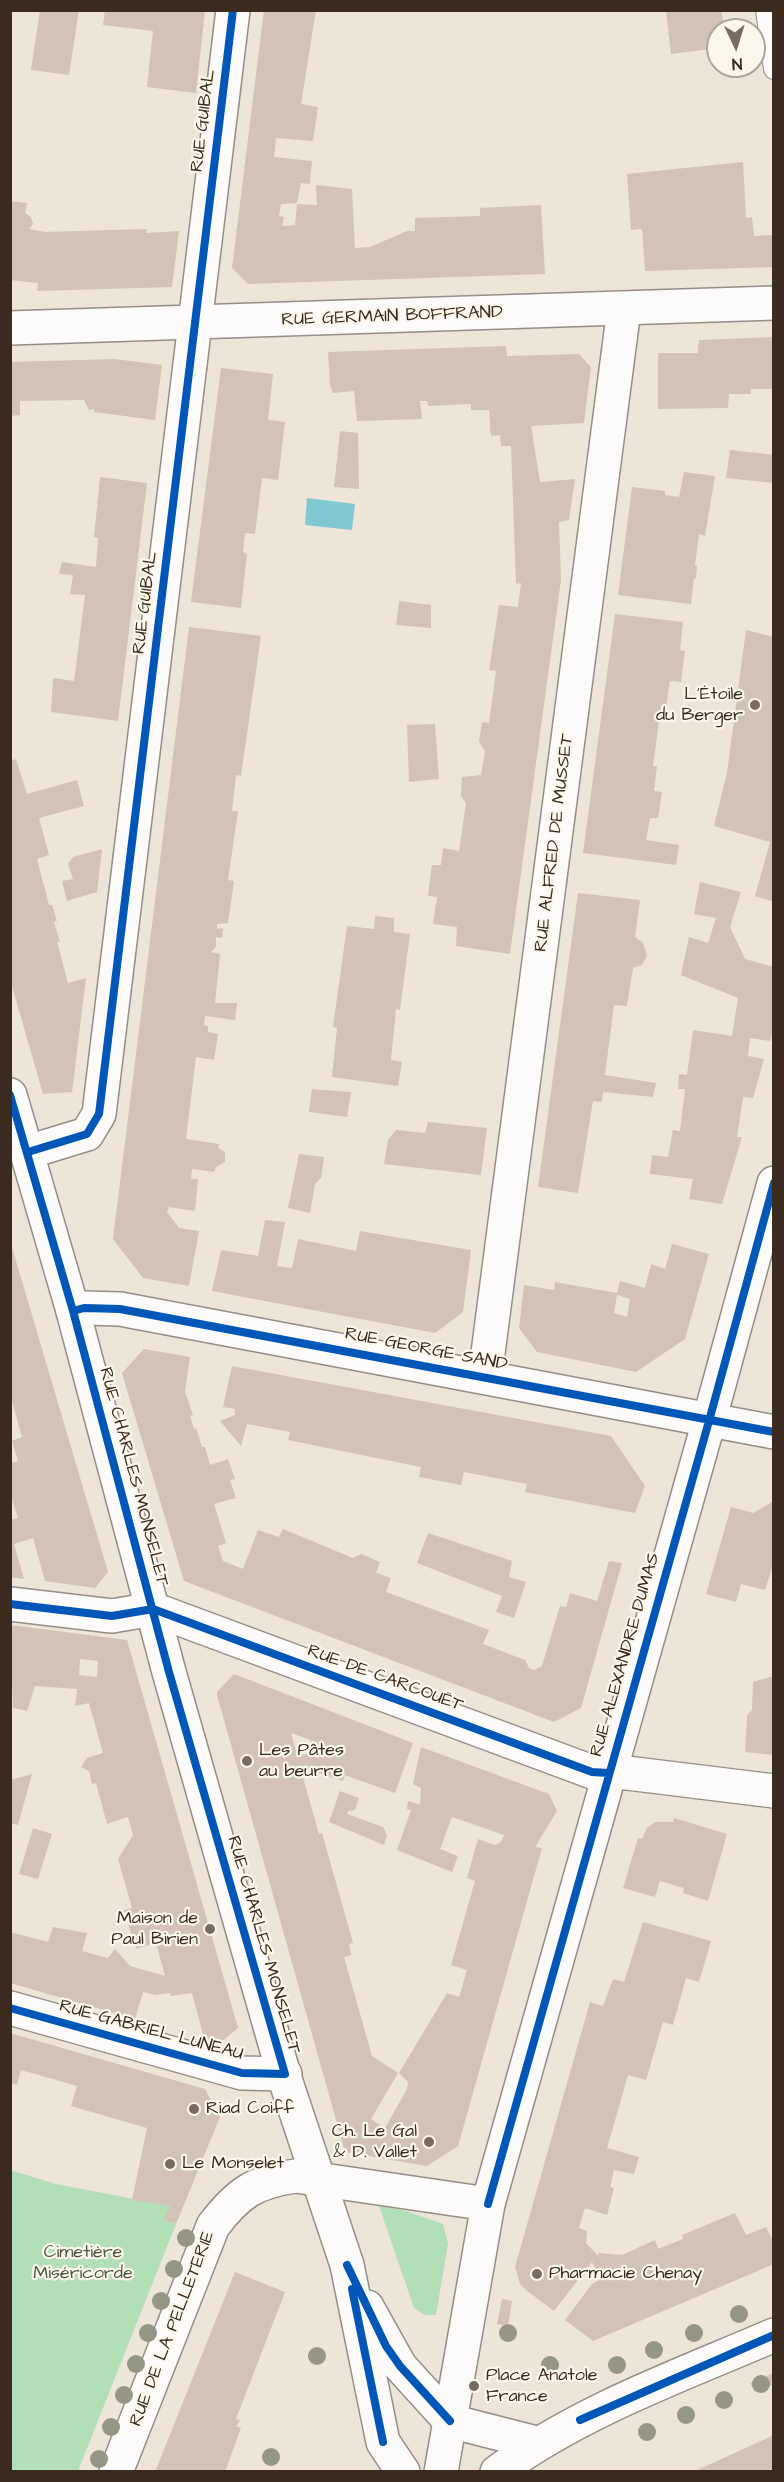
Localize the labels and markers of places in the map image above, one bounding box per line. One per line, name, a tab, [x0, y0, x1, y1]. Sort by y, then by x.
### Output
place label: L'Étoile du Berger	[656, 684, 743, 726]
marker: L'Étoile du Berger	[748, 698, 762, 712]
place label: Les Pâtes au beurre	[259, 1740, 344, 1782]
marker: Les Pâtes au beurre	[240, 1754, 254, 1768]
place label: Maison de Paul Birien	[111, 1908, 198, 1950]
marker: Maison de Paul Birien	[203, 1922, 217, 1936]
place label: Riad Coiff	[206, 2098, 294, 2120]
marker: Riad Coiff	[187, 2102, 201, 2116]
place label: Ch. Le Gal & D. Vallet	[332, 2121, 417, 2164]
marker: Ch. Le Gal & D. Vallet	[422, 2135, 436, 2149]
place label: Le Monselet	[182, 2153, 284, 2175]
marker: Le Monselet	[163, 2157, 177, 2171]
place label: Pharmacie Chenay	[549, 2263, 702, 2285]
marker: Pharmacie Chenay	[530, 2267, 544, 2281]
place label: Place Anatole France	[486, 2365, 597, 2408]
marker: Place Anatole France	[467, 2379, 481, 2393]

